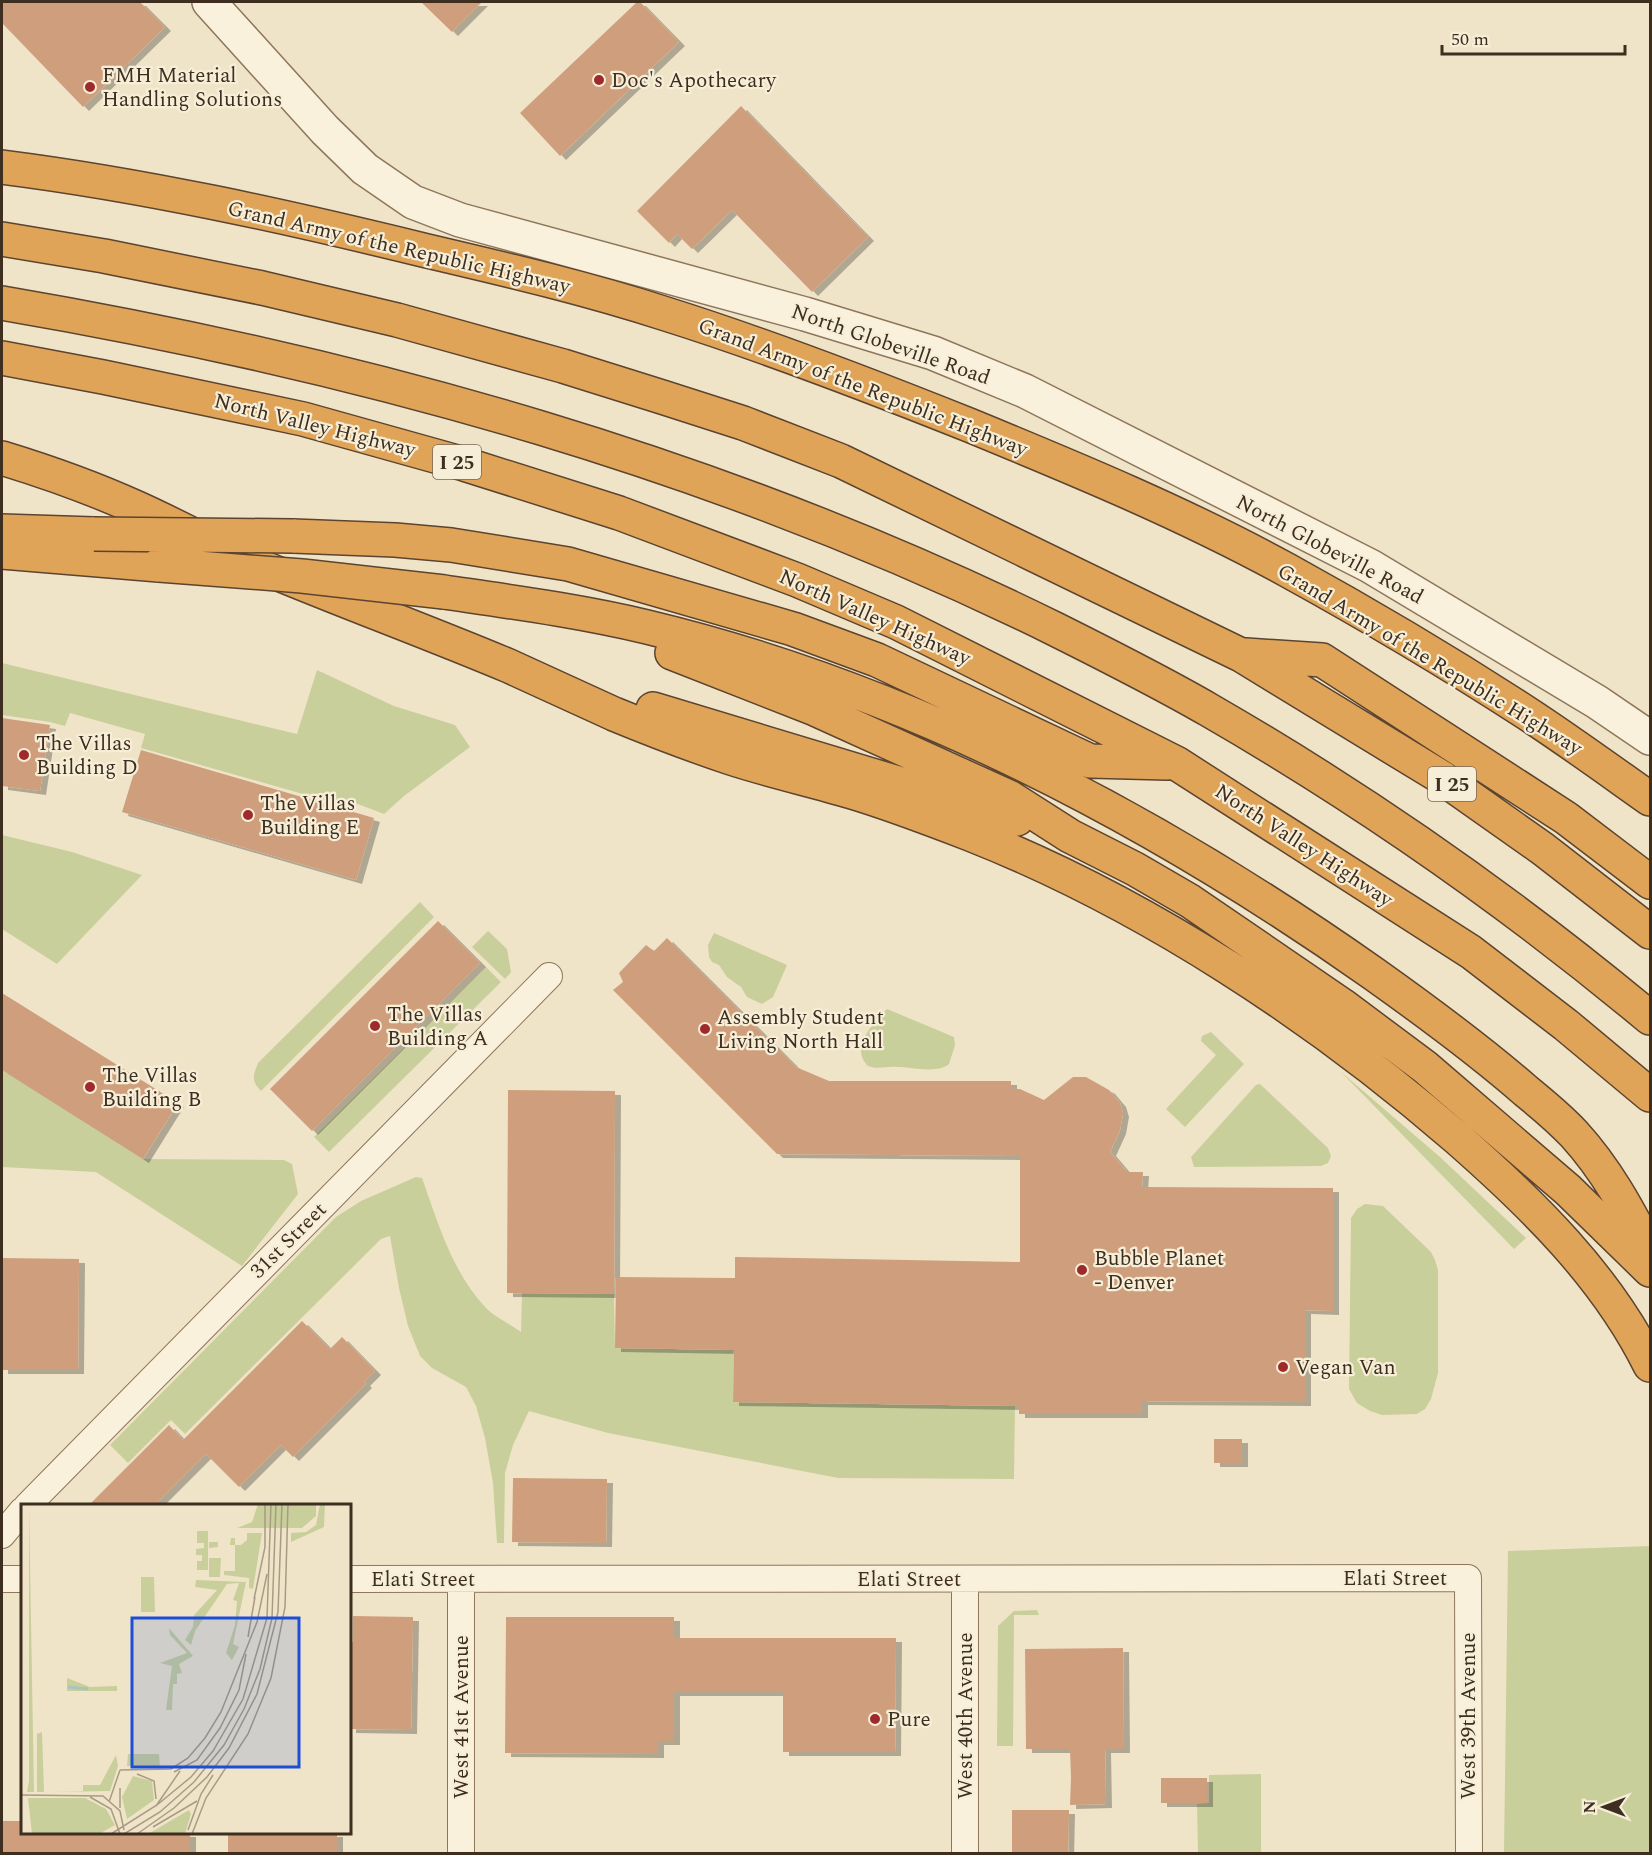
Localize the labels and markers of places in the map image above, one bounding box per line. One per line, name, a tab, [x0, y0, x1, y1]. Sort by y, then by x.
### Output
place label: FMH Material Handling Solutions	[102, 60, 282, 116]
place label: Doc's Apothecary	[611, 65, 777, 97]
marker: Doc's Apothecary	[592, 73, 606, 87]
marker: FMH Material Handling Solutions	[83, 80, 97, 94]
place label: The Villas Building D	[36, 728, 138, 784]
marker: The Villas Building D	[17, 748, 31, 762]
place label: The Villas Building E	[260, 788, 359, 844]
marker: The Villas Building E	[241, 808, 255, 822]
place label: The Villas Building A	[387, 999, 488, 1055]
place label: Assembly Student Living North Hall	[717, 1002, 884, 1058]
marker: The Villas Building A	[368, 1019, 382, 1033]
marker: Assembly Student Living North Hall	[698, 1022, 712, 1036]
place label: The Villas Building B	[102, 1060, 201, 1116]
marker: The Villas Building B	[83, 1080, 97, 1094]
place label: Bubble Planet - Denver	[1094, 1243, 1224, 1299]
marker: Bubble Planet - Denver	[1075, 1263, 1089, 1277]
place label: Vegan Van	[1295, 1352, 1396, 1384]
marker: Vegan Van	[1276, 1360, 1290, 1374]
place label: Pure	[887, 1704, 931, 1736]
marker: Pure	[868, 1712, 882, 1726]

